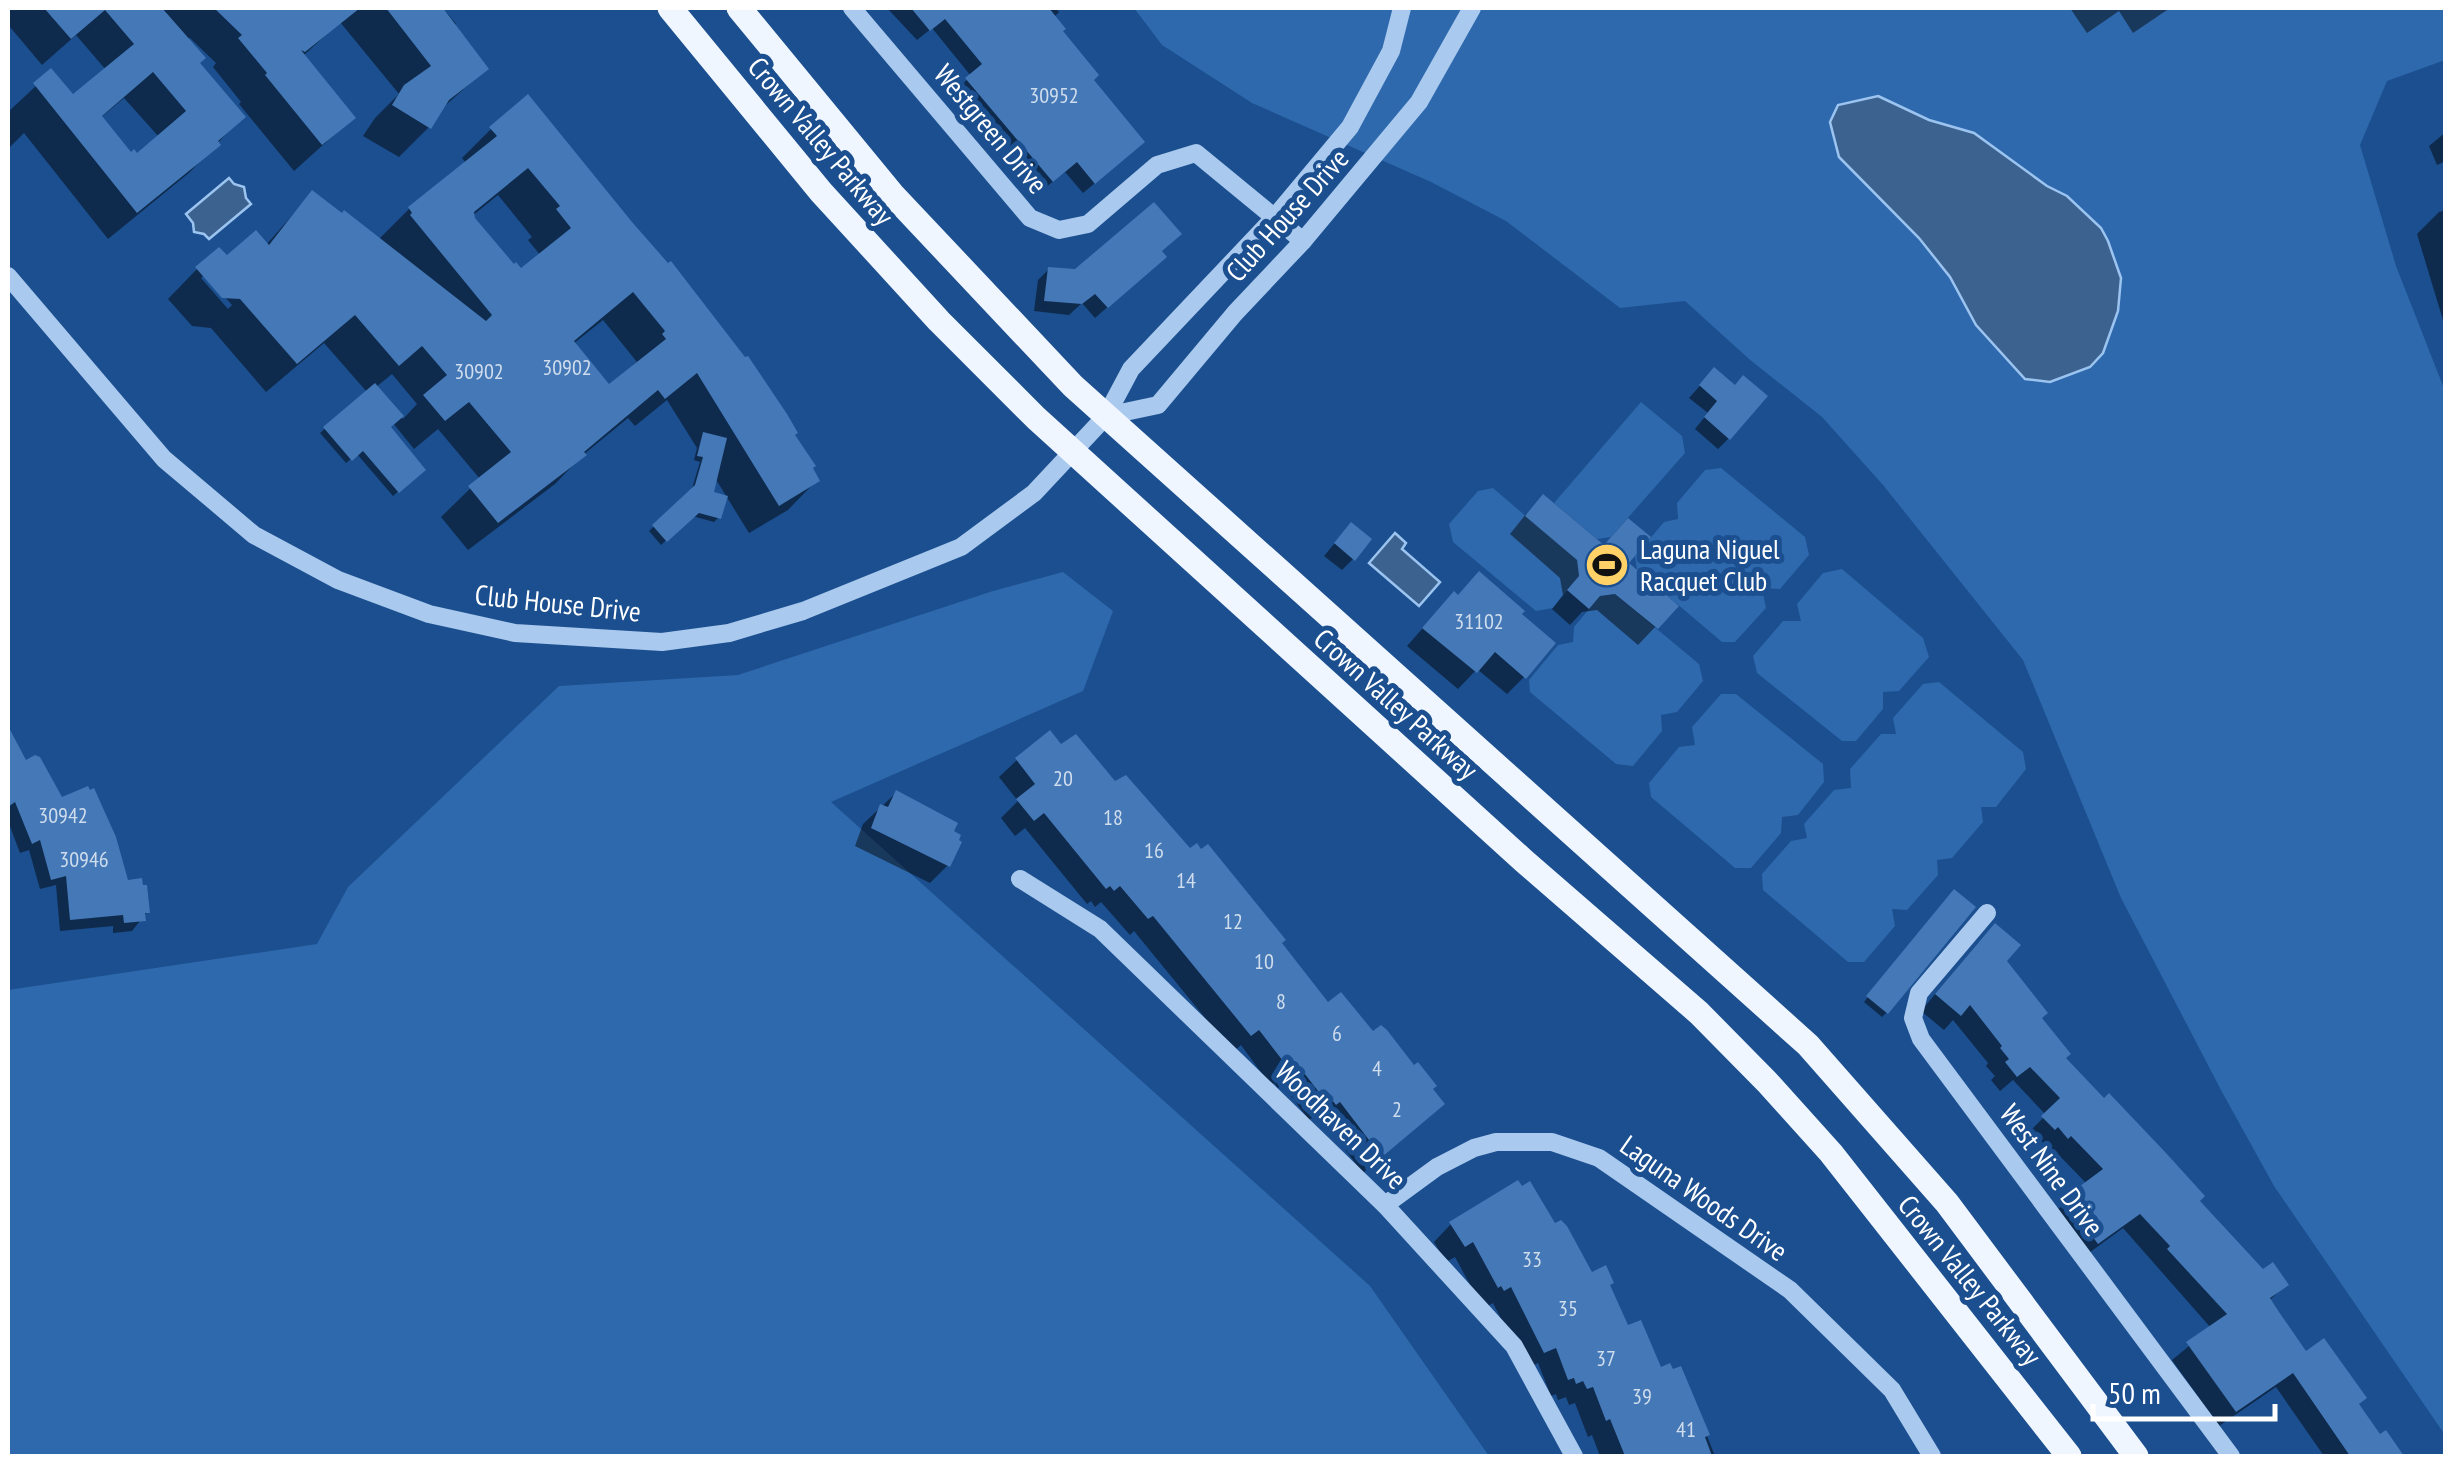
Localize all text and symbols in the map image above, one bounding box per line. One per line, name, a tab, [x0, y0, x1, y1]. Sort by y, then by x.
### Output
street label: Crown Valley Parkway	[740, 49, 903, 233]
street label: Westgreen Drive	[926, 56, 1056, 201]
house number: 30952	[1029, 81, 1079, 109]
street label: Club House Drive	[1217, 140, 1356, 289]
house number: 30902	[542, 353, 592, 381]
house number: 30902	[454, 357, 504, 385]
place label: Laguna Niguel Racquet Club	[1640, 530, 1780, 599]
sports icon: Laguna Niguel Racquet Club	[1584, 542, 1630, 588]
street label: Club House Drive	[473, 575, 643, 630]
house number: 31102	[1454, 607, 1504, 635]
street label: Crown Valley Parkway	[1306, 620, 1487, 788]
house number: 20	[1053, 764, 1073, 792]
house number: 30942	[38, 801, 88, 829]
house number: 18	[1103, 803, 1123, 831]
house number: 16	[1144, 836, 1164, 864]
house number: 30946	[59, 845, 109, 873]
house number: 14	[1176, 866, 1196, 894]
house number: 12	[1223, 907, 1243, 935]
house number: 10	[1254, 947, 1274, 975]
house number: 8	[1276, 987, 1286, 1015]
house number: 6	[1332, 1019, 1342, 1047]
street label: Woodhaven Drive	[1268, 1053, 1415, 1197]
house number: 4	[1372, 1054, 1382, 1082]
house number: 2	[1392, 1095, 1402, 1123]
street label: West Nine Drive	[1992, 1096, 2113, 1243]
street label: Laguna Woods Drive	[1613, 1126, 1795, 1269]
street label: Crown Valley Parkway	[1890, 1187, 2051, 1373]
house number: 33	[1522, 1245, 1542, 1273]
house number: 35	[1558, 1294, 1578, 1322]
house number: 37	[1596, 1344, 1616, 1372]
scale bar	[2093, 1359, 2276, 1421]
text: 50 m	[2108, 1373, 2161, 1412]
house number: 39	[1632, 1382, 1652, 1410]
house number: 41	[1676, 1415, 1696, 1443]

